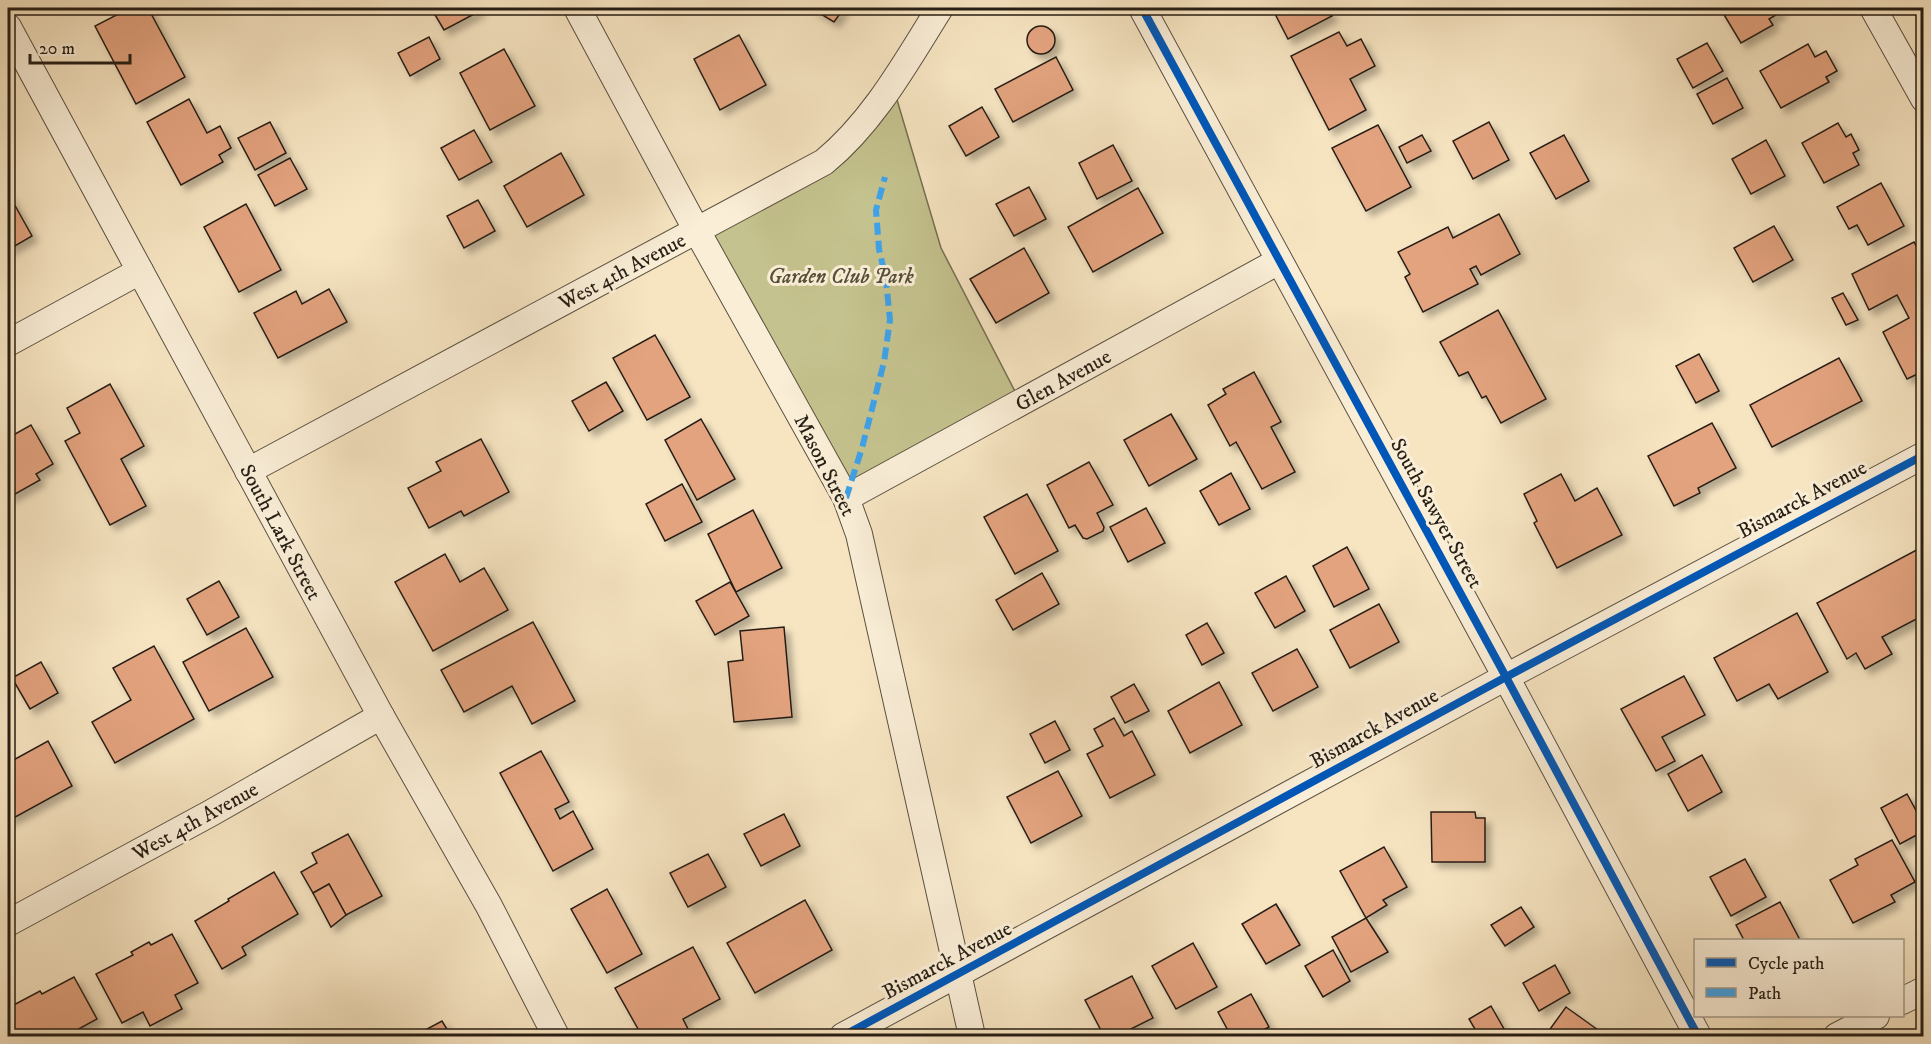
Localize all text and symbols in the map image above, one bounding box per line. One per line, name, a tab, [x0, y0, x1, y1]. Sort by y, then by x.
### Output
scale bar	[30, 27, 130, 65]
text: 20 m	[39, 38, 75, 60]
street label: West 4th Avenue	[554, 227, 691, 317]
park label: Garden Club Park	[768, 264, 914, 290]
street label: Glen Avenue	[1011, 344, 1116, 418]
street label: Mason Street	[787, 410, 861, 521]
street label: South Sawyer Street	[1384, 434, 1488, 593]
street label: Bismarck Avenue	[1733, 455, 1872, 545]
street label: South Lark Street	[233, 460, 327, 605]
street label: Bismarck Avenue	[1306, 683, 1443, 775]
street label: West 4th Avenue	[127, 776, 263, 868]
street label: Bismarck Avenue	[878, 916, 1017, 1006]
legend	[1694, 939, 1904, 1017]
text: Cycle path	[1748, 953, 1825, 975]
text: Path	[1748, 983, 1782, 1005]

